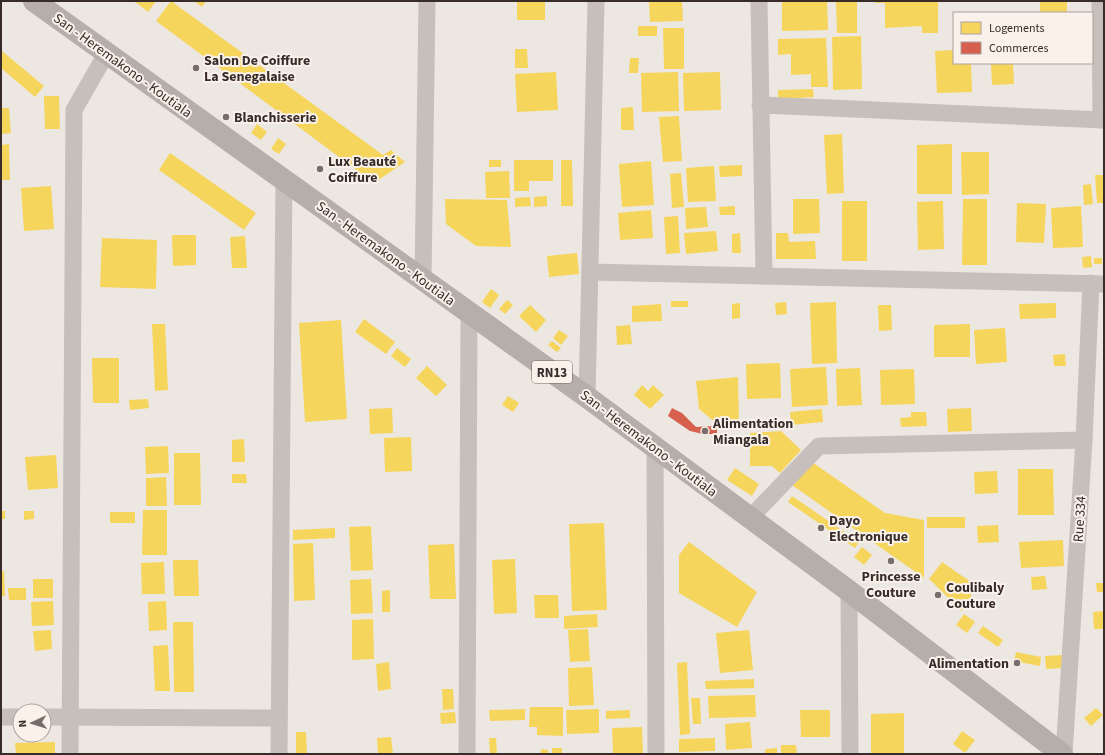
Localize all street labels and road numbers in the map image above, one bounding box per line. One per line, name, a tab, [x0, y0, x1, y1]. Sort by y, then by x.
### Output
street label: San - Heremakono - Koutiala	[49, 9, 196, 123]
street label: San - Heremakono - Koutiala	[312, 197, 459, 311]
road number: RN13	[532, 361, 572, 383]
street label: San - Heremakono - Koutiala	[576, 386, 721, 502]
street label: Rue 334	[1068, 495, 1092, 543]

